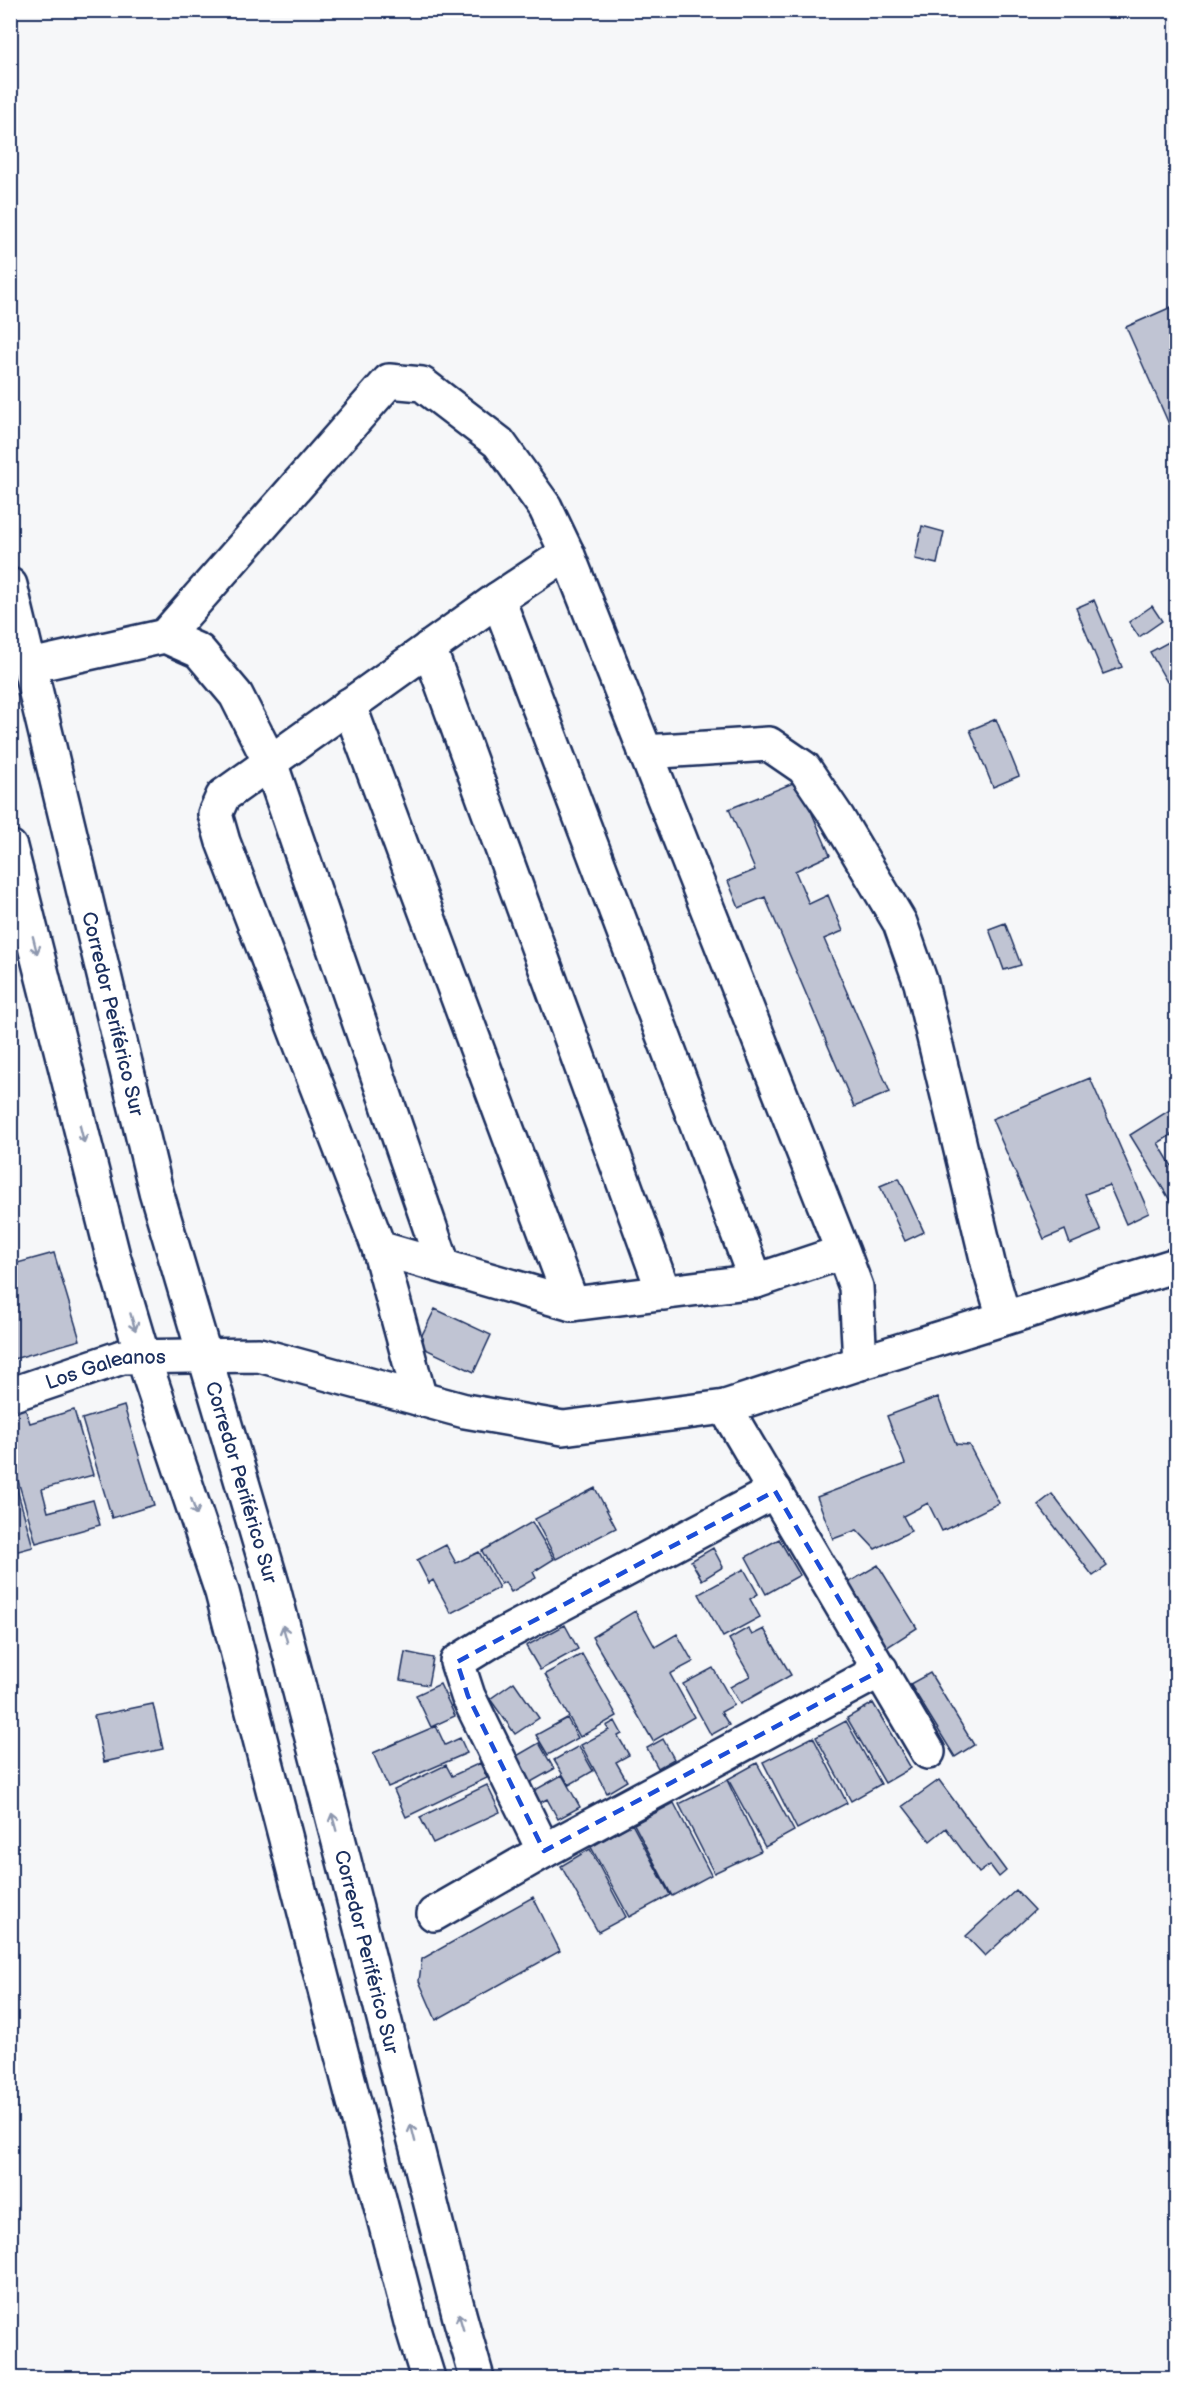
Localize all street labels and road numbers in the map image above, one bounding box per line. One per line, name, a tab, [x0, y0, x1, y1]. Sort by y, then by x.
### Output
street label: Corredor Periférico Sur	[76, 909, 149, 1119]
street label: Los Galeanos	[42, 1345, 166, 1395]
street label: Corredor Periférico Sur	[200, 1379, 282, 1587]
street label: Corredor Periférico Sur	[329, 1848, 404, 2057]

